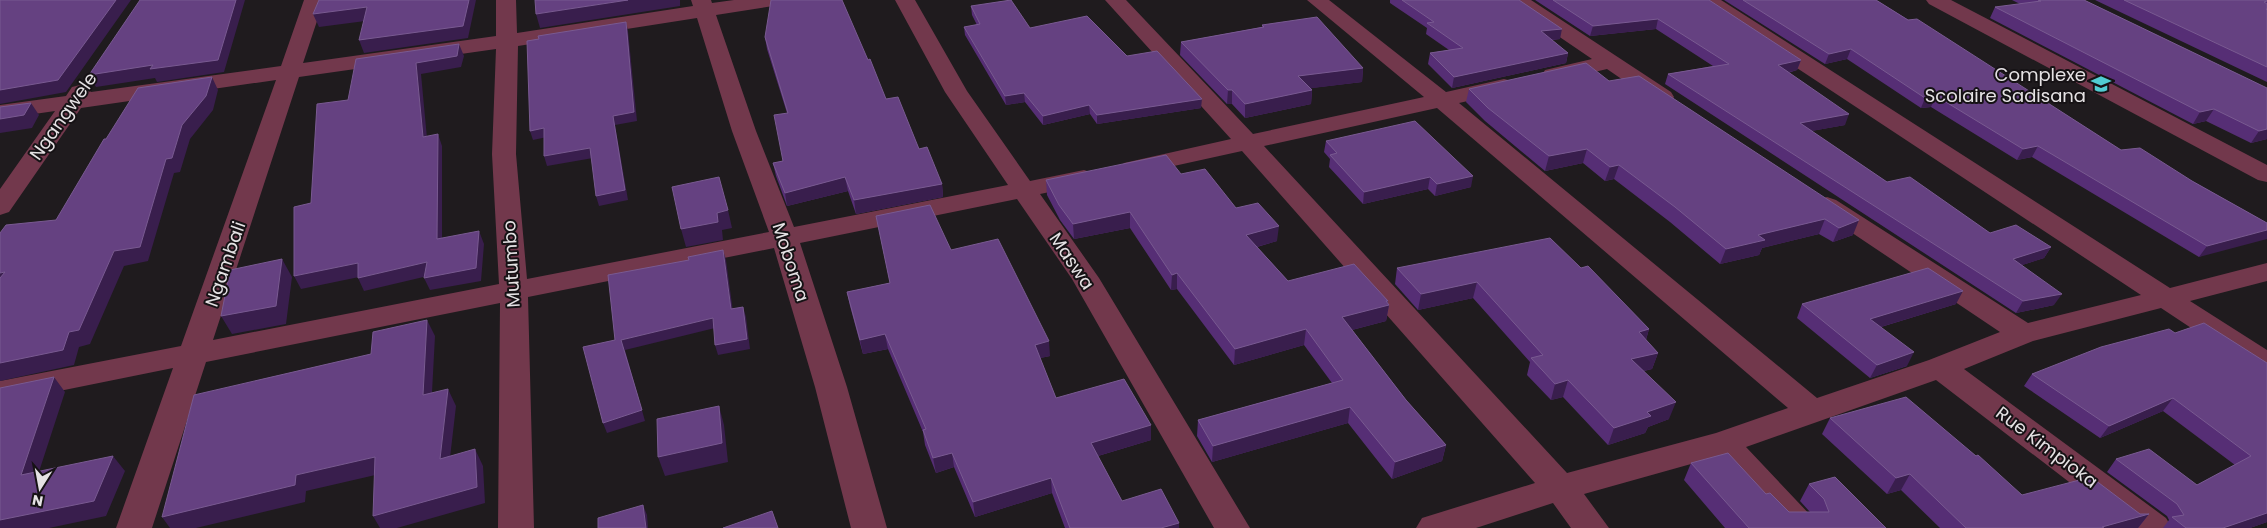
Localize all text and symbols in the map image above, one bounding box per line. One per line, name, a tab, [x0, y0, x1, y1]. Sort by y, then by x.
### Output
place label: Complexe Scolaire Sadisana	[1925, 62, 2086, 108]
street label: Ngangwele	[23, 67, 103, 165]
school or university icon: Complexe Scolaire Sadisana	[2090, 73, 2112, 95]
street label: Ngambali	[199, 218, 251, 310]
street label: Moboma	[767, 219, 815, 305]
street label: Mutumbo	[496, 220, 526, 308]
street label: Maswa	[1044, 227, 1100, 295]
street label: Rue Kimpioka	[1991, 400, 2103, 494]
north arrow	[15, 463, 65, 513]
text: N	[30, 490, 45, 512]

